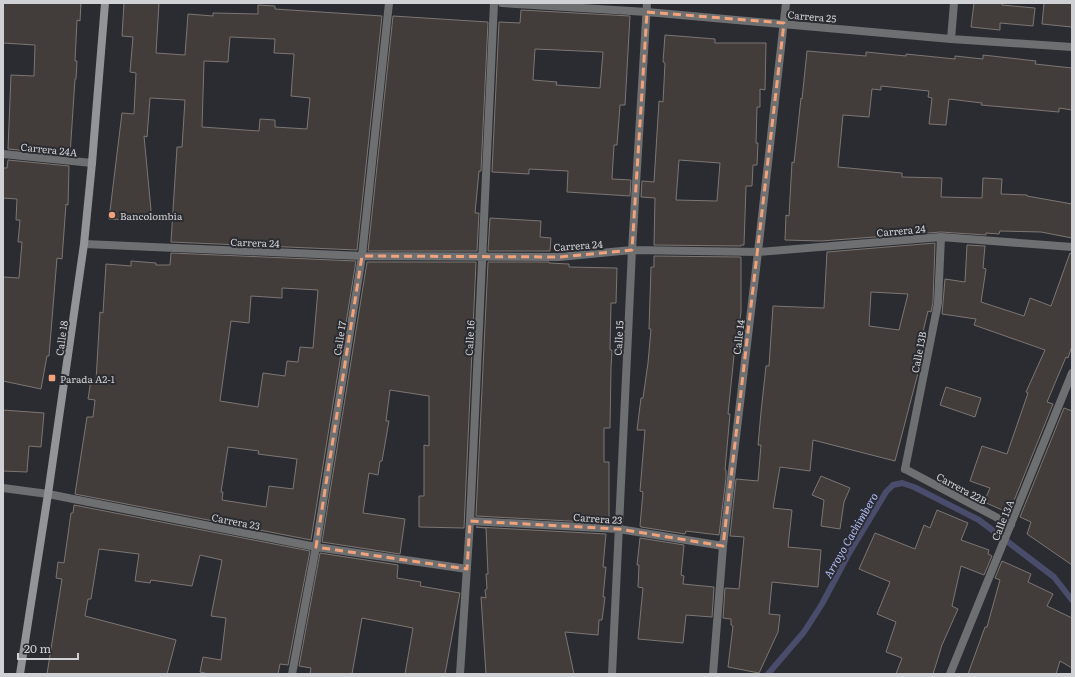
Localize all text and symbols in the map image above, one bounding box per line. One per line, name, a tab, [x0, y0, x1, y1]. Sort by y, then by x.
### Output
street label: Carrera 25	[787, 6, 837, 26]
street label: Carrera 24A	[20, 139, 79, 159]
place label: Bancolombia	[120, 208, 183, 223]
marker: Bancolombia	[107, 210, 117, 220]
street label: Carrera 24	[876, 220, 927, 240]
street label: Carrera 24	[230, 234, 280, 250]
street label: Carrera 24	[553, 236, 604, 254]
street label: Calle 14	[728, 318, 748, 355]
street label: Calle 18	[51, 319, 71, 357]
street label: Calle 16	[461, 319, 477, 356]
street label: Calle 17	[329, 320, 349, 356]
street label: Calle 15	[610, 320, 626, 356]
street label: Calle 13B	[907, 329, 929, 374]
place label: Parada A2-1	[60, 371, 115, 386]
marker: Parada A2-1	[47, 373, 57, 383]
street label: Carrera 22B	[934, 468, 990, 508]
water label: Arroyo Cachimbero	[819, 489, 881, 581]
street label: Calle 13A	[987, 497, 1017, 543]
street label: Carrera 23	[210, 509, 262, 533]
street label: Carrera 23	[573, 509, 623, 527]
scale bar	[18, 635, 78, 661]
text: 20 m	[24, 639, 51, 657]

